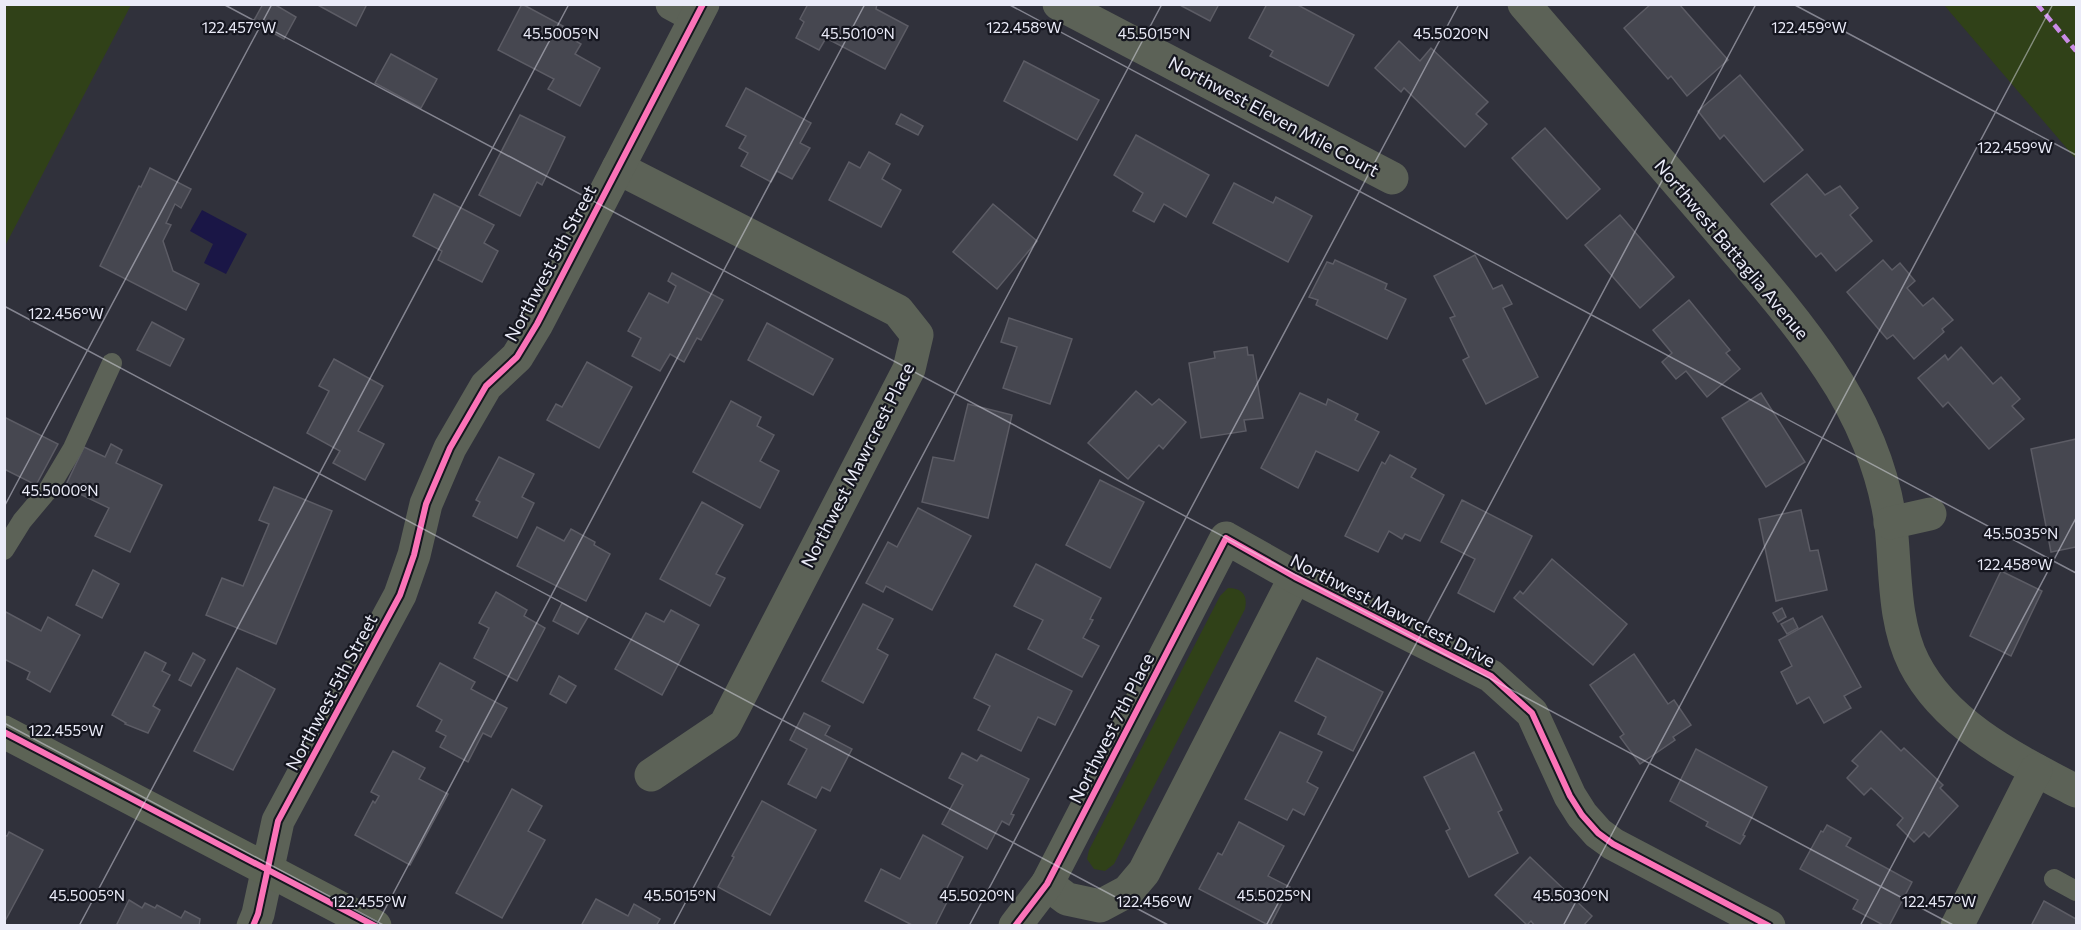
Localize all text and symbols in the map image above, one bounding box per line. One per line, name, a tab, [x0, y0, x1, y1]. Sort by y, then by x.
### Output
text: 122.457°W	[202, 18, 276, 36]
text: 122.458°W	[986, 18, 1062, 36]
text: 122.459°W	[1771, 18, 1847, 36]
text: 45.5005°N	[523, 24, 599, 42]
text: 45.5010°N	[821, 24, 895, 42]
text: 45.5015°N	[1118, 24, 1190, 42]
text: 45.5020°N	[1413, 24, 1489, 42]
street label: Northwest Eleven Mile Court	[1165, 51, 1383, 181]
text: 122.459°W	[1977, 138, 2053, 156]
street label: Northwest Battaglia Avenue	[1650, 154, 1814, 344]
street label: Northwest 5th Street	[499, 181, 601, 345]
text: 122.456°W	[28, 304, 104, 322]
street label: Northwest Mawrcrest Place	[796, 359, 918, 571]
text: 45.5000°N	[21, 481, 99, 499]
text: 45.5035°N	[1984, 524, 2058, 542]
street label: Northwest Mawrcrest Drive	[1287, 549, 1499, 671]
text: 122.458°W	[1977, 555, 2053, 573]
street label: Northwest 5th Street	[280, 610, 382, 774]
street label: Northwest 7th Place	[1064, 649, 1158, 807]
text: 122.455°W	[29, 721, 103, 739]
text: 45.5005°N	[49, 886, 125, 904]
text: 45.5015°N	[644, 886, 716, 904]
text: 45.5020°N	[939, 886, 1015, 904]
text: 45.5025°N	[1237, 886, 1311, 904]
text: 45.5030°N	[1533, 886, 1609, 904]
text: 122.455°W	[332, 892, 406, 910]
text: 122.456°W	[1116, 892, 1192, 910]
text: 122.457°W	[1902, 892, 1976, 910]

